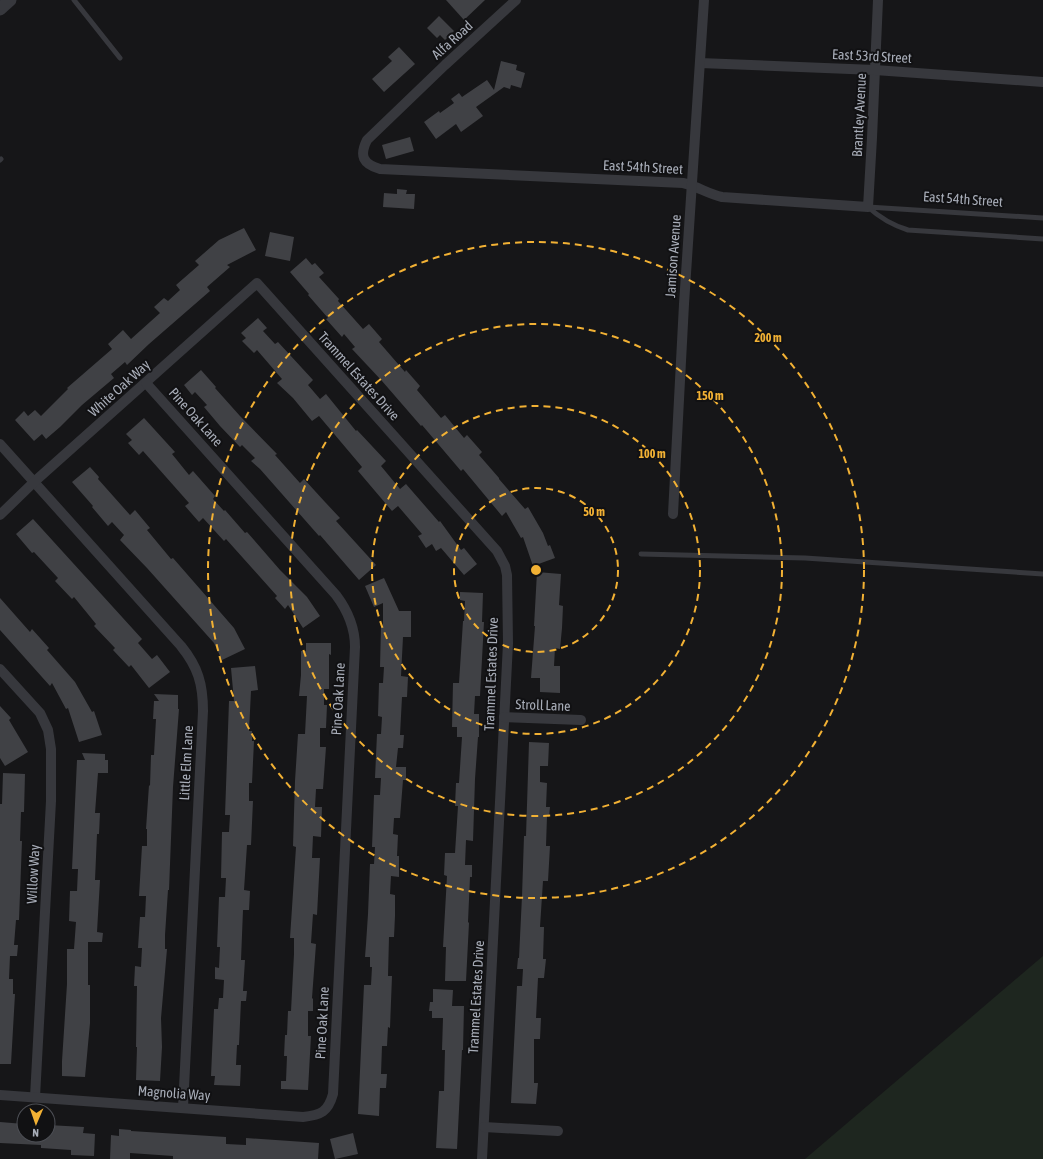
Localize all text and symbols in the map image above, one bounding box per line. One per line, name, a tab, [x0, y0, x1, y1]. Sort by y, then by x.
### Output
street label: Alfa Road	[428, 17, 476, 63]
street label: East 53rd Street	[832, 46, 912, 66]
street label: Brantley Avenue	[849, 73, 869, 157]
street label: East 54th Street	[603, 157, 683, 177]
street label: East 54th Street	[923, 188, 1003, 210]
street label: Jamison Avenue	[662, 214, 684, 298]
street label: Trammel Estates Drive	[315, 328, 403, 424]
text: 200 m	[754, 331, 782, 345]
street label: White Oak Way	[85, 356, 153, 420]
street label: Pine Oak Lane	[166, 385, 226, 449]
text: 150 m	[696, 389, 724, 403]
text: 100 m	[638, 447, 666, 461]
text: 50 m	[583, 505, 605, 519]
centre of rings	[529, 563, 543, 577]
street label: Trammel Estates Drive	[481, 617, 501, 731]
street label: Pine Oak Lane	[328, 662, 348, 736]
street label: Stroll Lane	[515, 696, 571, 714]
street label: Little Elm Lane	[176, 725, 196, 801]
street label: Willow Way	[23, 844, 43, 904]
street label: Trammel Estates Drive	[465, 940, 487, 1054]
street label: Pine Oak Lane	[312, 986, 332, 1060]
street label: Magnolia Way	[137, 1082, 211, 1104]
north arrow	[16, 1103, 56, 1143]
text: N	[32, 1127, 39, 1139]

